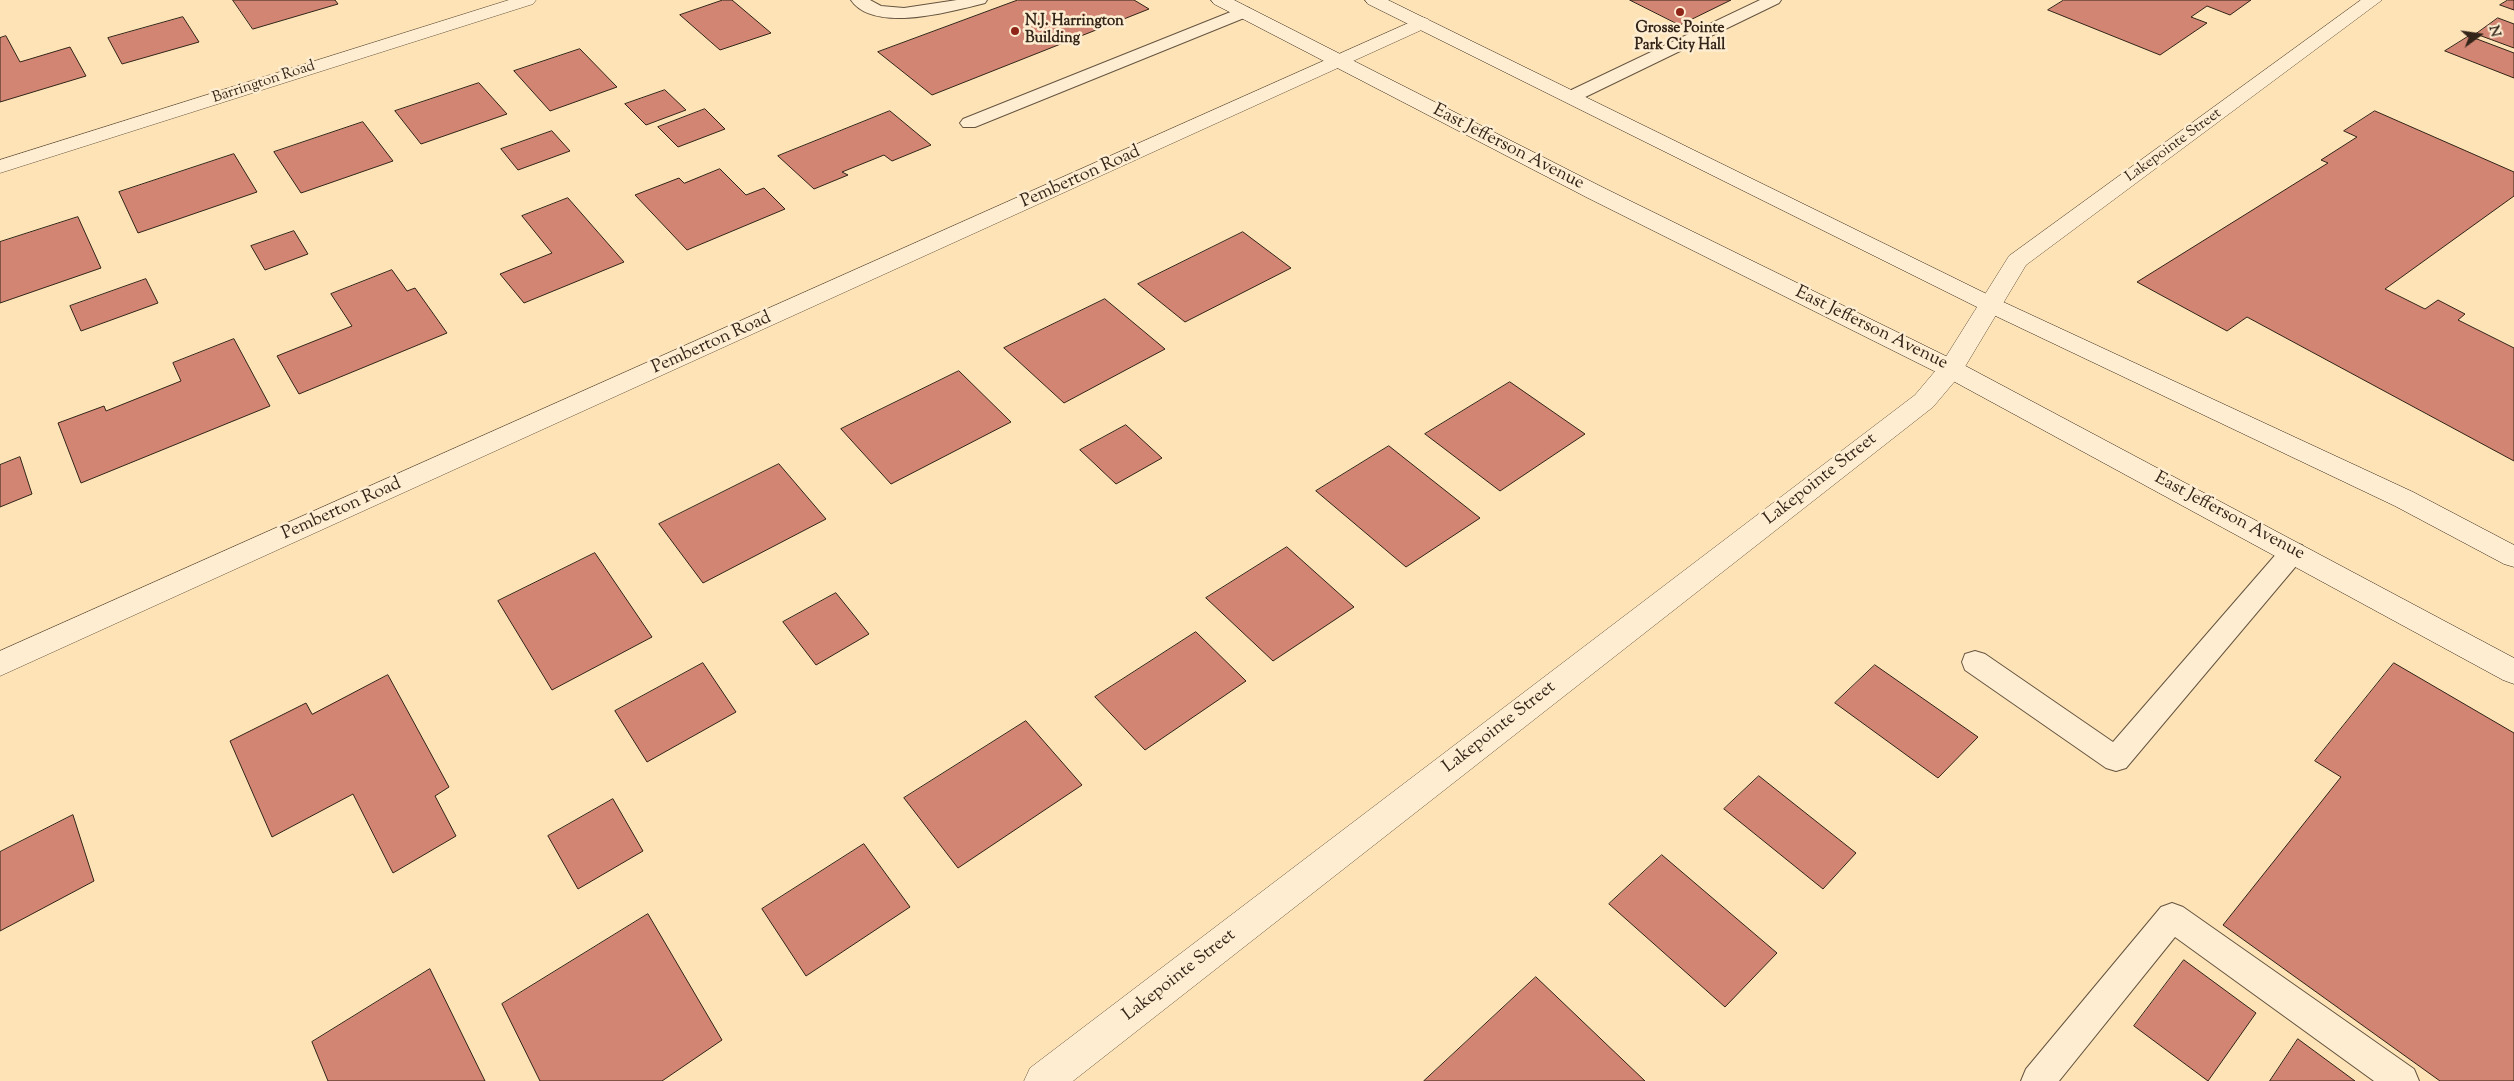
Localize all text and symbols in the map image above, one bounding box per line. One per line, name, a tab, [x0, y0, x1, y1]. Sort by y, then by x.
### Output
marker: Grosse Pointe Park City Hall	[1674, 6, 1686, 18]
north arrow	[2454, 10, 2504, 60]
place label: N.J. Harrington Building	[1025, 13, 1124, 48]
place label: Grosse Pointe Park City Hall	[1635, 20, 1725, 55]
text: N	[2482, 24, 2505, 39]
marker: N.J. Harrington Building	[1009, 25, 1021, 37]
street label: Barrington Road	[210, 58, 318, 108]
street label: East Jefferson Avenue	[1429, 100, 1587, 196]
street label: Lakepointe Street	[2122, 105, 2226, 187]
street label: Pemberton Road	[1018, 142, 1144, 214]
street label: East Jefferson Avenue	[1791, 283, 1951, 375]
street label: Pemberton Road	[649, 308, 775, 380]
street label: Lakepointe Street	[1760, 429, 1882, 531]
street label: East Jefferson Avenue	[2150, 468, 2308, 566]
street label: Pemberton Road	[279, 474, 405, 546]
street label: Lakepointe Street	[1439, 677, 1561, 779]
street label: Lakepointe Street	[1119, 925, 1241, 1027]

